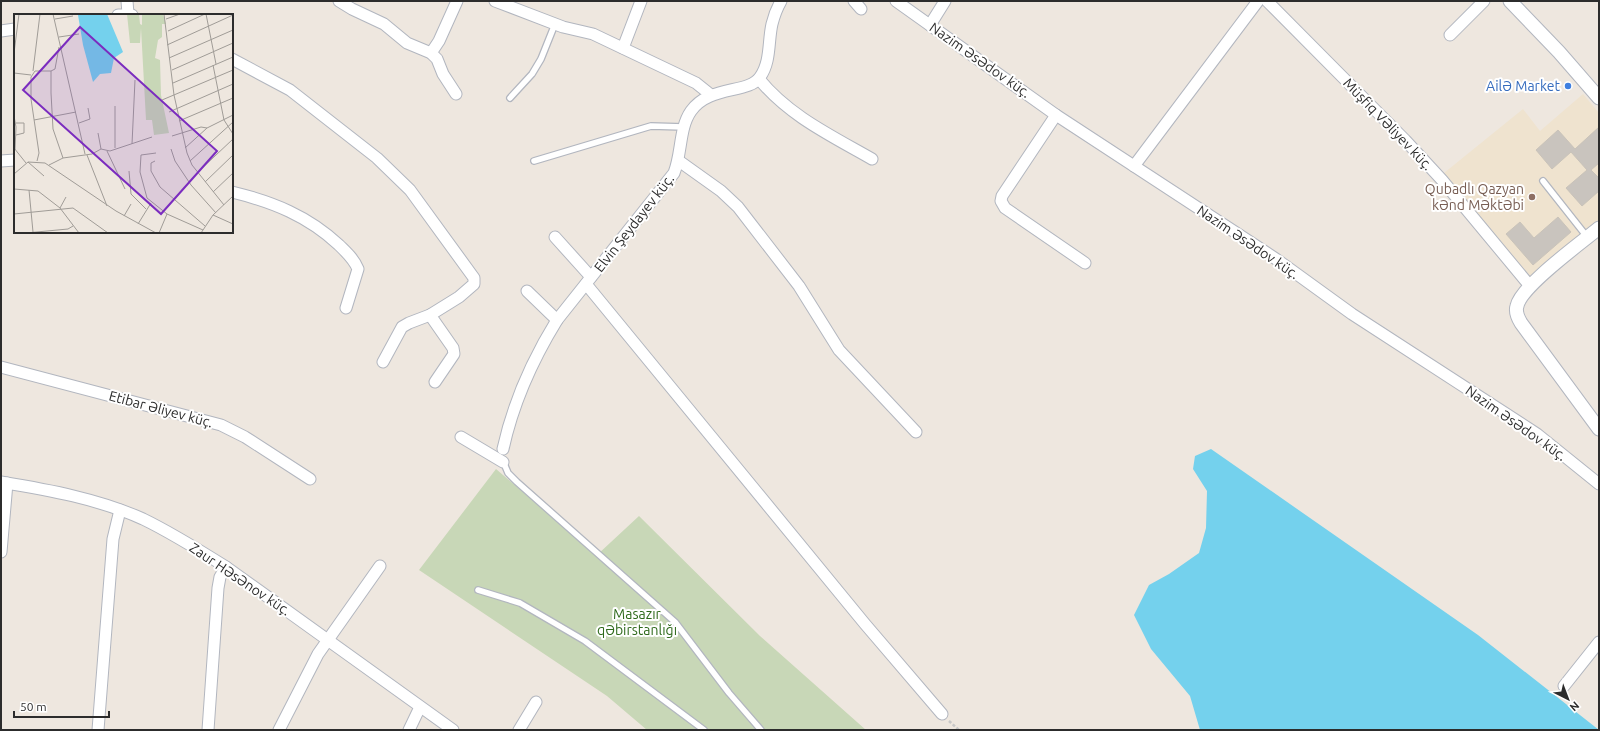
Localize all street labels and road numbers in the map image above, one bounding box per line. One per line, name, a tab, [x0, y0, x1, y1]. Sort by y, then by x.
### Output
street label: Nazim Əsədov küç.	[926, 19, 1034, 101]
street label: Müşfiq Vəliyev küç.	[1340, 75, 1436, 173]
street label: Elvin Şeydayev küç.	[591, 171, 677, 275]
street label: Nazim Əsədov küç.	[1194, 202, 1302, 282]
street label: Nazim Əsədov küç.	[1462, 382, 1570, 464]
street label: Etibar Əliyev küç.	[107, 387, 215, 431]
street label: Zaur Həsənov küç.	[186, 539, 294, 619]

